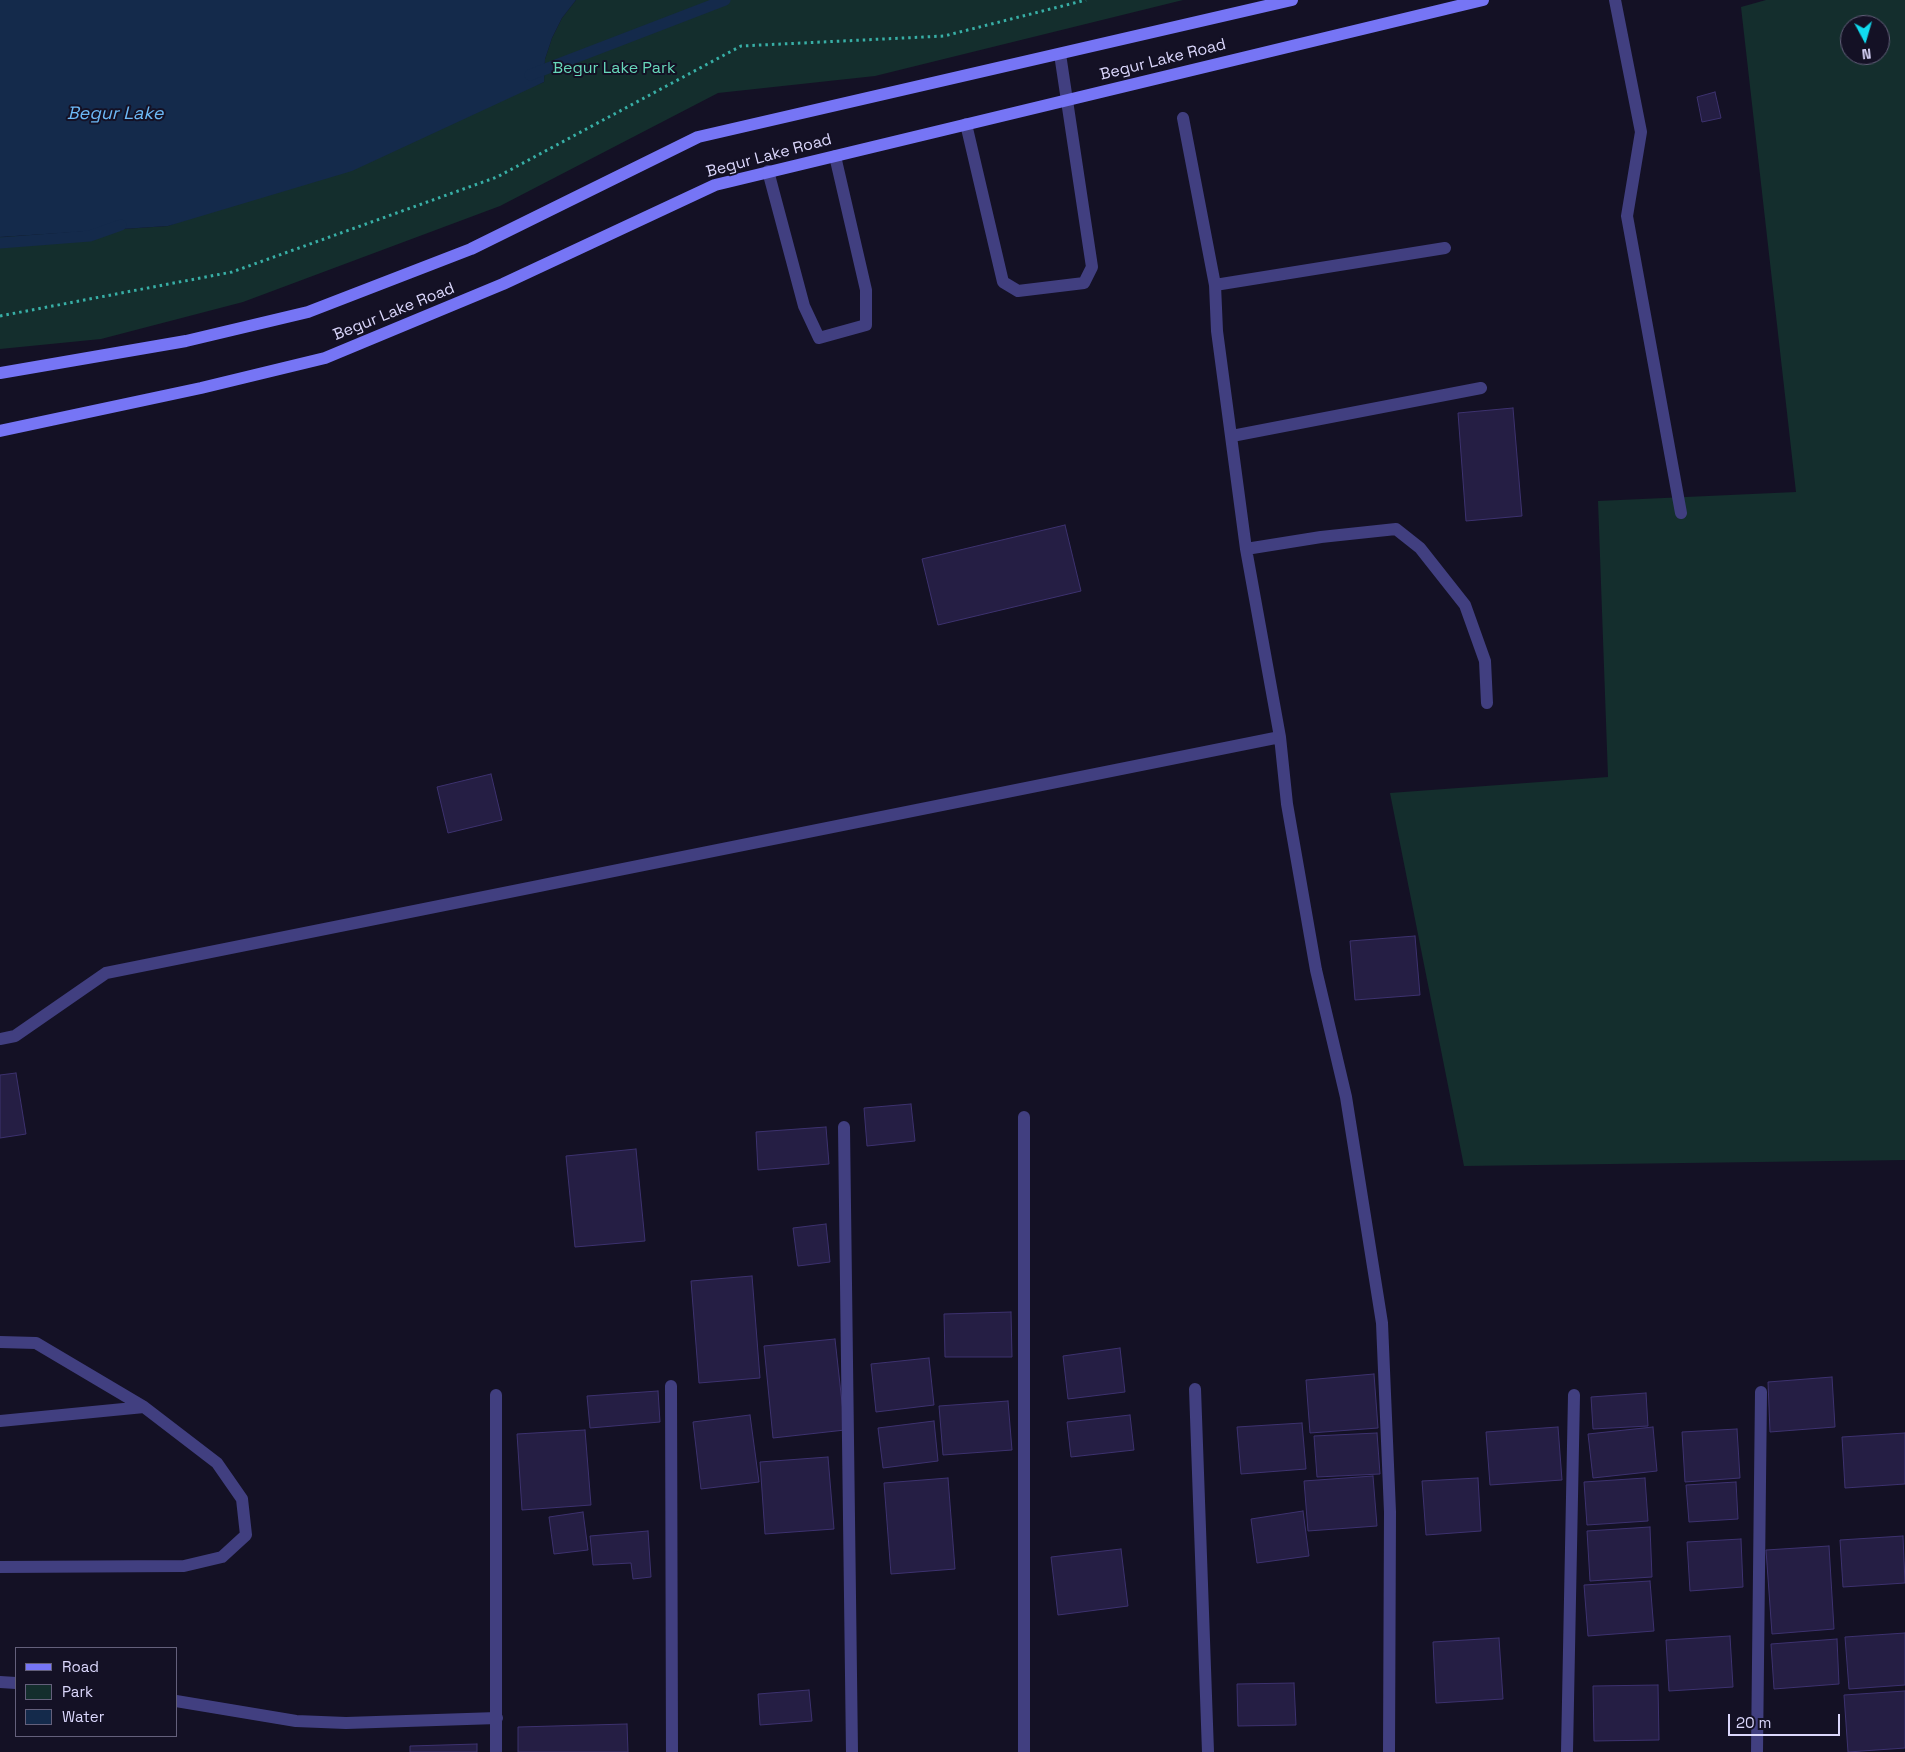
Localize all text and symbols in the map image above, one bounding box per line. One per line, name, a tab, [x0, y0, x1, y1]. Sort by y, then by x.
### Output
north arrow	[1840, 15, 1890, 65]
street label: Begur Lake Road	[1098, 35, 1228, 85]
text: N	[1861, 44, 1872, 63]
park label: Begur Lake Park	[552, 59, 676, 79]
water label: Begur Lake	[67, 103, 163, 125]
street label: Begur Lake Road	[704, 130, 834, 182]
street label: Begur Lake Road	[330, 279, 458, 345]
legend	[15, 1647, 178, 1737]
text: Road	[62, 1657, 99, 1676]
text: Park	[62, 1682, 93, 1701]
scale bar	[1730, 1704, 1842, 1736]
text: Water	[62, 1707, 104, 1726]
text: 20 m	[1736, 1713, 1771, 1732]

